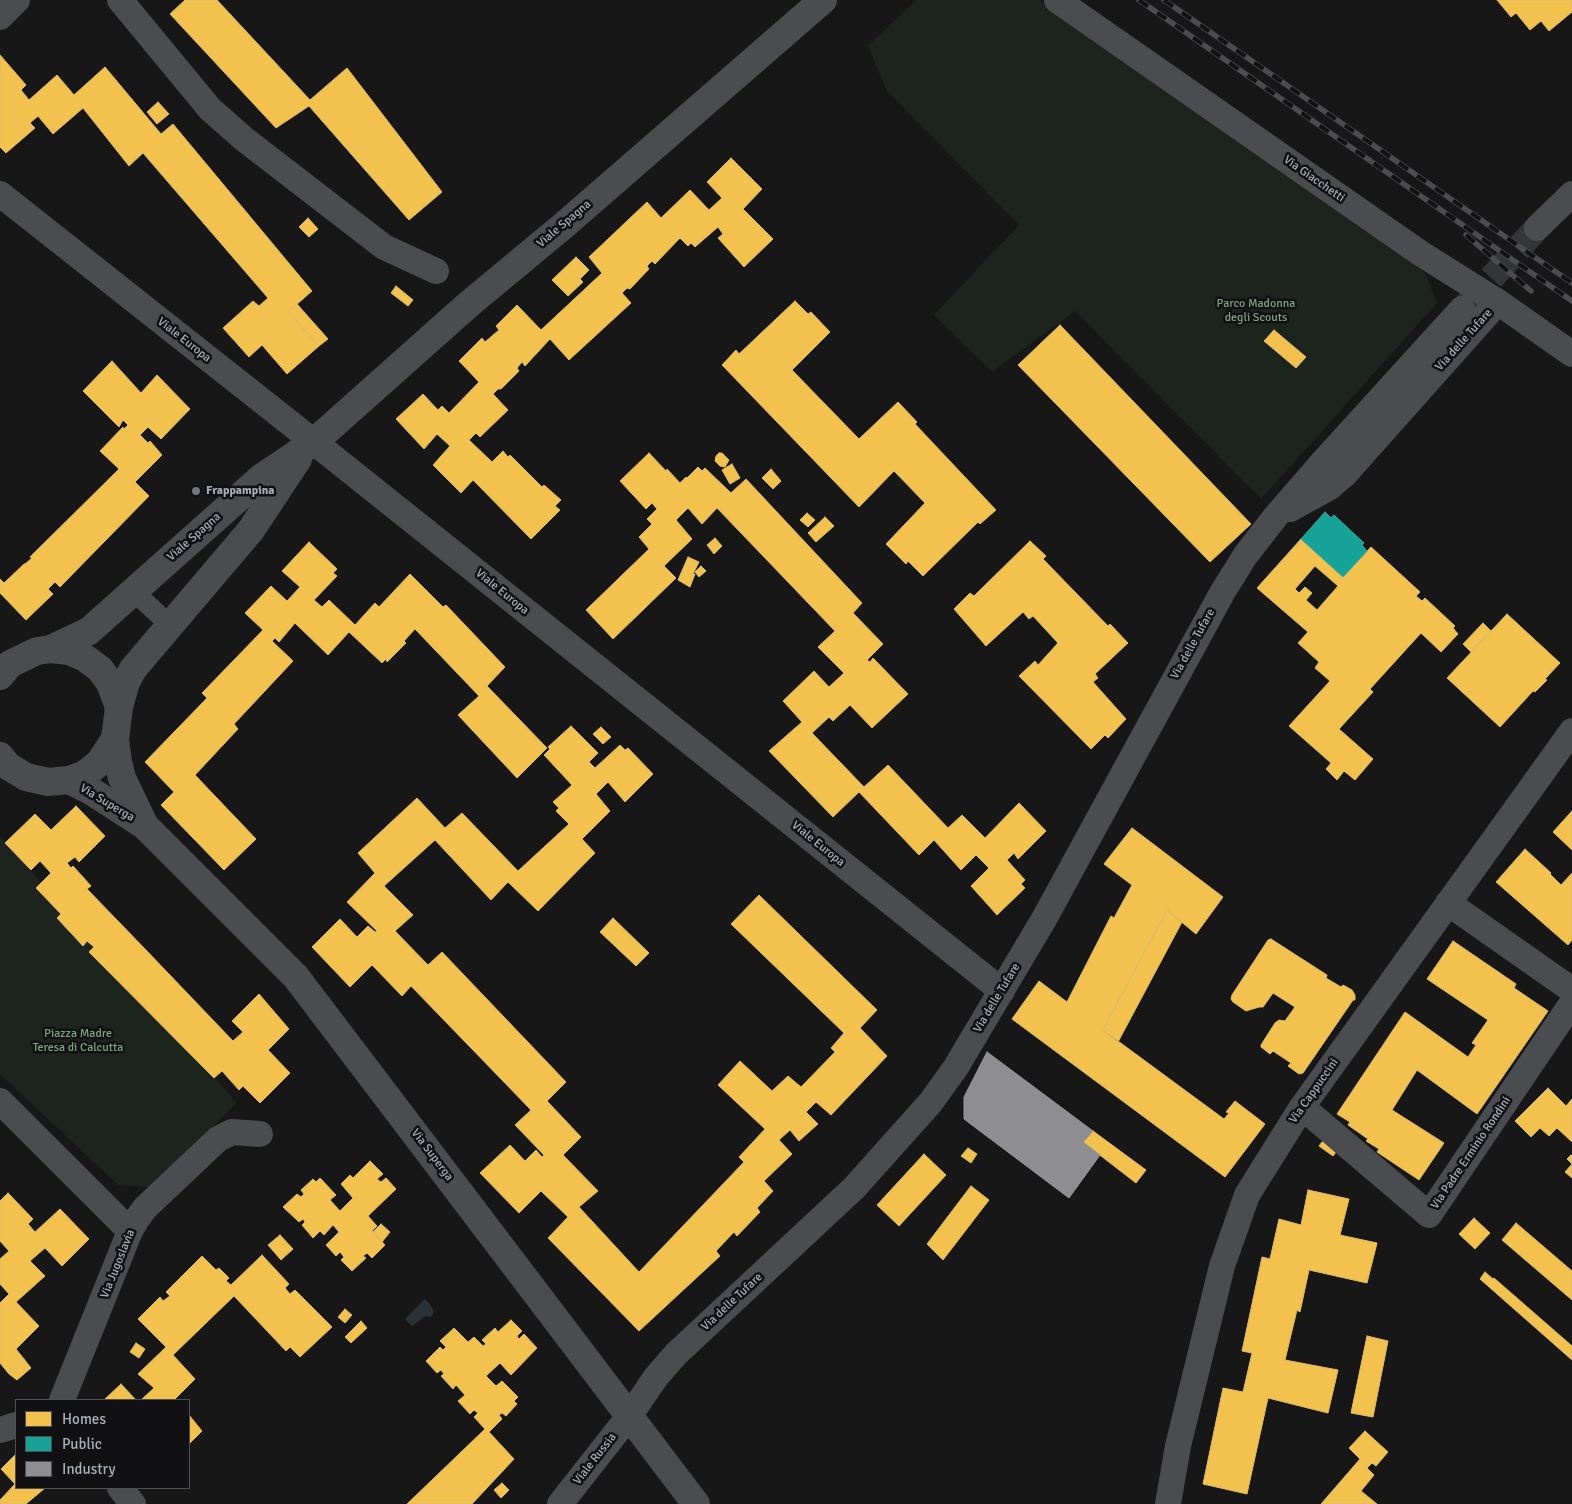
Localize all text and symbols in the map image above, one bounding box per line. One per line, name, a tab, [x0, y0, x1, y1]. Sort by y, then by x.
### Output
street label: Via Giacchetti	[1281, 153, 1347, 205]
street label: Viale Spagna	[534, 197, 594, 251]
park label: Parco Madonna degli Scouts	[1217, 297, 1295, 325]
street label: Via delle Tufare	[1432, 306, 1496, 374]
street label: Viale Europa	[154, 315, 214, 365]
place label: Frappampina	[206, 484, 274, 498]
marker: Frappampina	[190, 485, 202, 497]
street label: Viale Spagna	[164, 510, 224, 564]
street label: Viale Europa	[472, 566, 532, 618]
street label: Via delle Tufare	[1168, 606, 1218, 682]
street label: Via Superga	[77, 781, 137, 825]
street label: Viale Europa	[788, 818, 848, 870]
street label: Via delle Tufare	[971, 961, 1023, 1035]
park label: Piazza Madre Teresa di Calcutta	[33, 1027, 123, 1055]
street label: Via Cappuccini	[1286, 1056, 1342, 1126]
street label: Via Padre Erminio Rondini	[1428, 1094, 1514, 1212]
street label: Via Superga	[408, 1126, 456, 1184]
street label: Via Jugoslavia	[98, 1228, 138, 1300]
street label: Via delle Tufare	[698, 1270, 766, 1334]
legend	[15, 1399, 190, 1489]
text: Homes	[62, 1410, 106, 1428]
street label: Viale Russia	[570, 1430, 620, 1488]
text: Public	[62, 1435, 102, 1453]
text: Industry	[62, 1460, 115, 1478]

